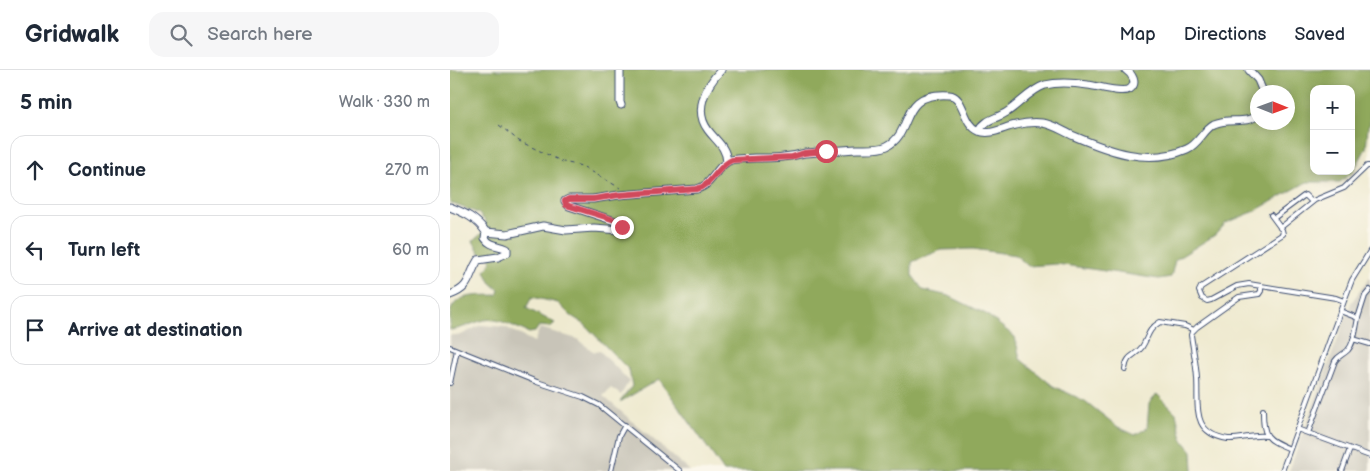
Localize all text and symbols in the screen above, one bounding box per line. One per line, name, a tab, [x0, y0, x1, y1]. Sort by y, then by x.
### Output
search box	[149, 12, 499, 57]
text: Gridwalk	[25, 20, 119, 49]
icon: search	[167, 21, 195, 49]
text: Search here	[207, 23, 312, 46]
text: Map	[1120, 24, 1156, 45]
text: Directions	[1184, 24, 1266, 45]
text: Saved	[1294, 24, 1345, 45]
north arrow	[1250, 85, 1295, 130]
map controls	[1310, 85, 1355, 175]
button: +	[1310, 85, 1355, 130]
text: 5 min	[20, 90, 73, 115]
text: Walk · 330 m	[339, 93, 430, 112]
button: −	[1310, 130, 1355, 175]
route start	[815, 140, 838, 163]
icon: ahead	[21, 156, 49, 184]
text: Continue	[68, 159, 146, 182]
text: 270 m	[385, 161, 429, 180]
route end	[611, 216, 634, 239]
icon: left	[21, 236, 49, 264]
text: Turn left	[68, 239, 140, 262]
text: 60 m	[392, 241, 429, 260]
icon: arrive	[21, 316, 49, 344]
text: Arrive at destination	[68, 319, 243, 342]

